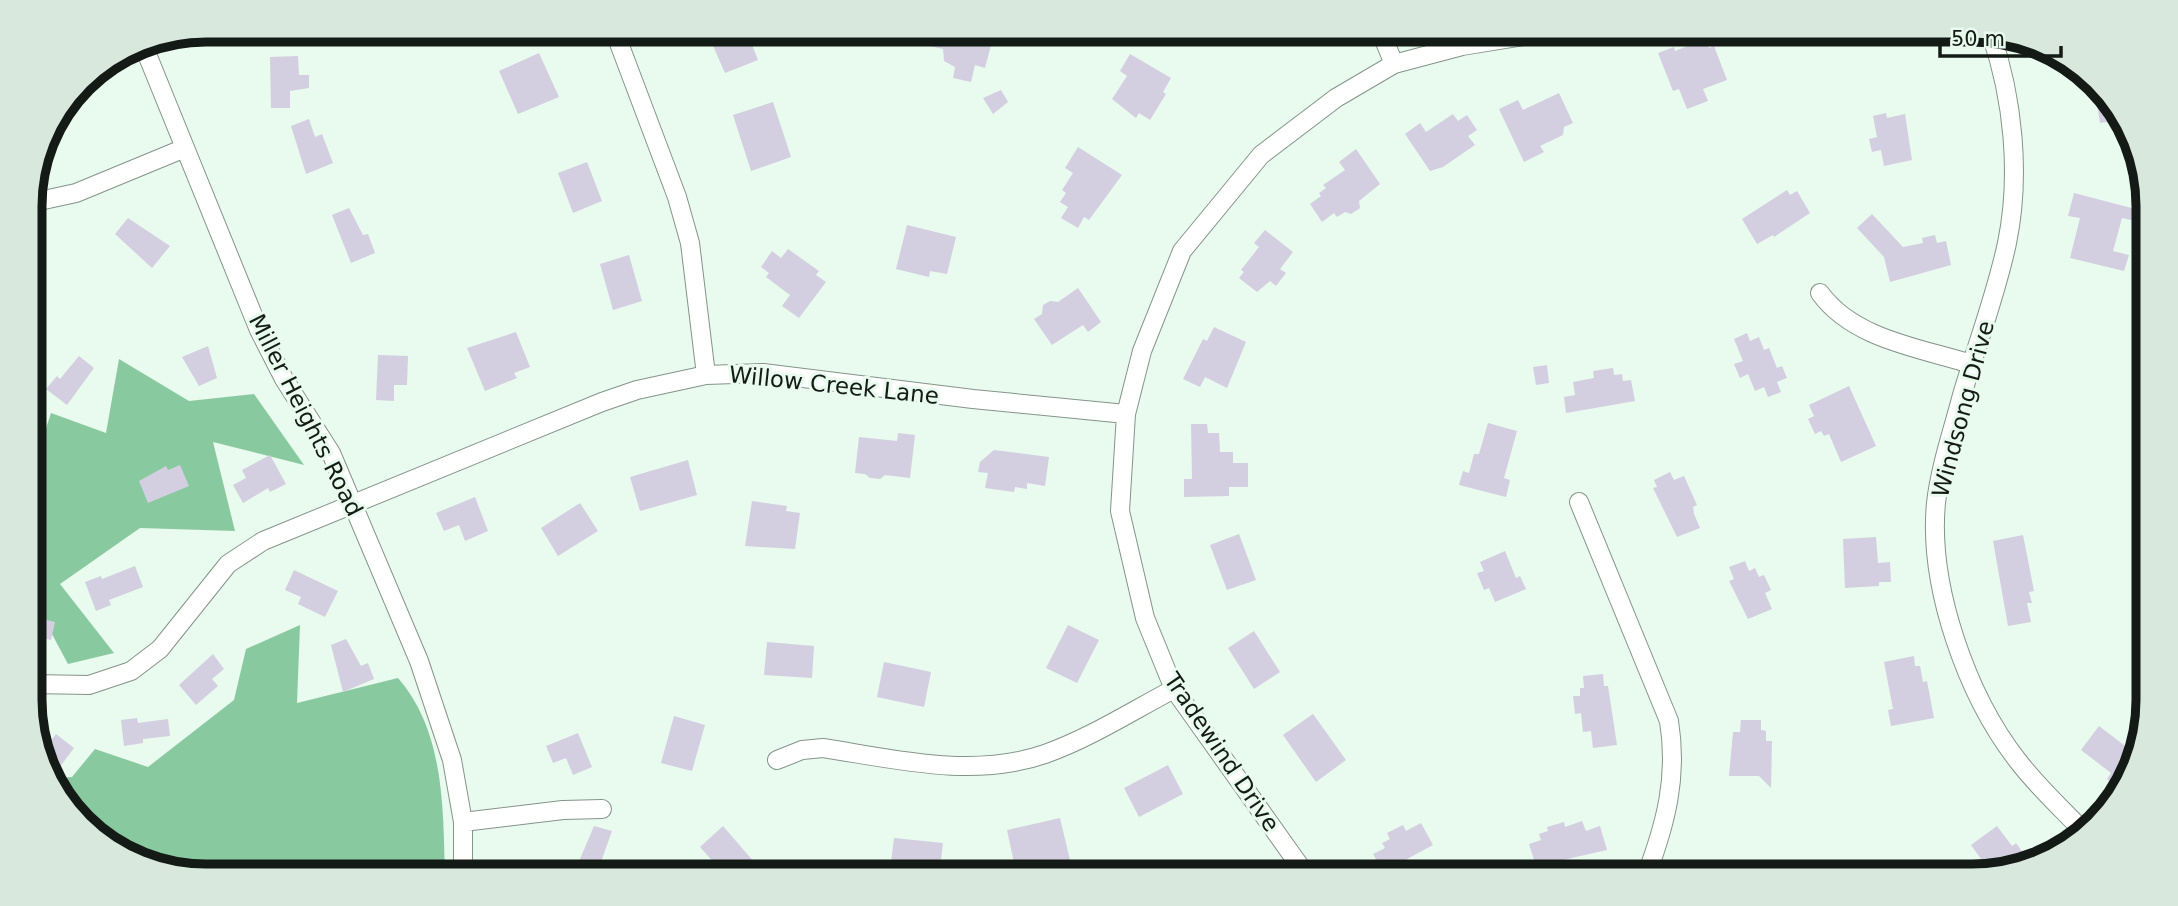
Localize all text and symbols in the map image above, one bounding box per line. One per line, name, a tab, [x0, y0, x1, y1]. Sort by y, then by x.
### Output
scale bar	[1940, 14, 2061, 58]
text: 50 m	[1951, 27, 2005, 51]
street label: Miller Heights Road	[244, 310, 368, 520]
street label: Windsong Drive	[1927, 318, 1999, 500]
street label: Willow Creek Lane	[728, 361, 940, 409]
street label: Tradewind Drive	[1159, 667, 1285, 836]

